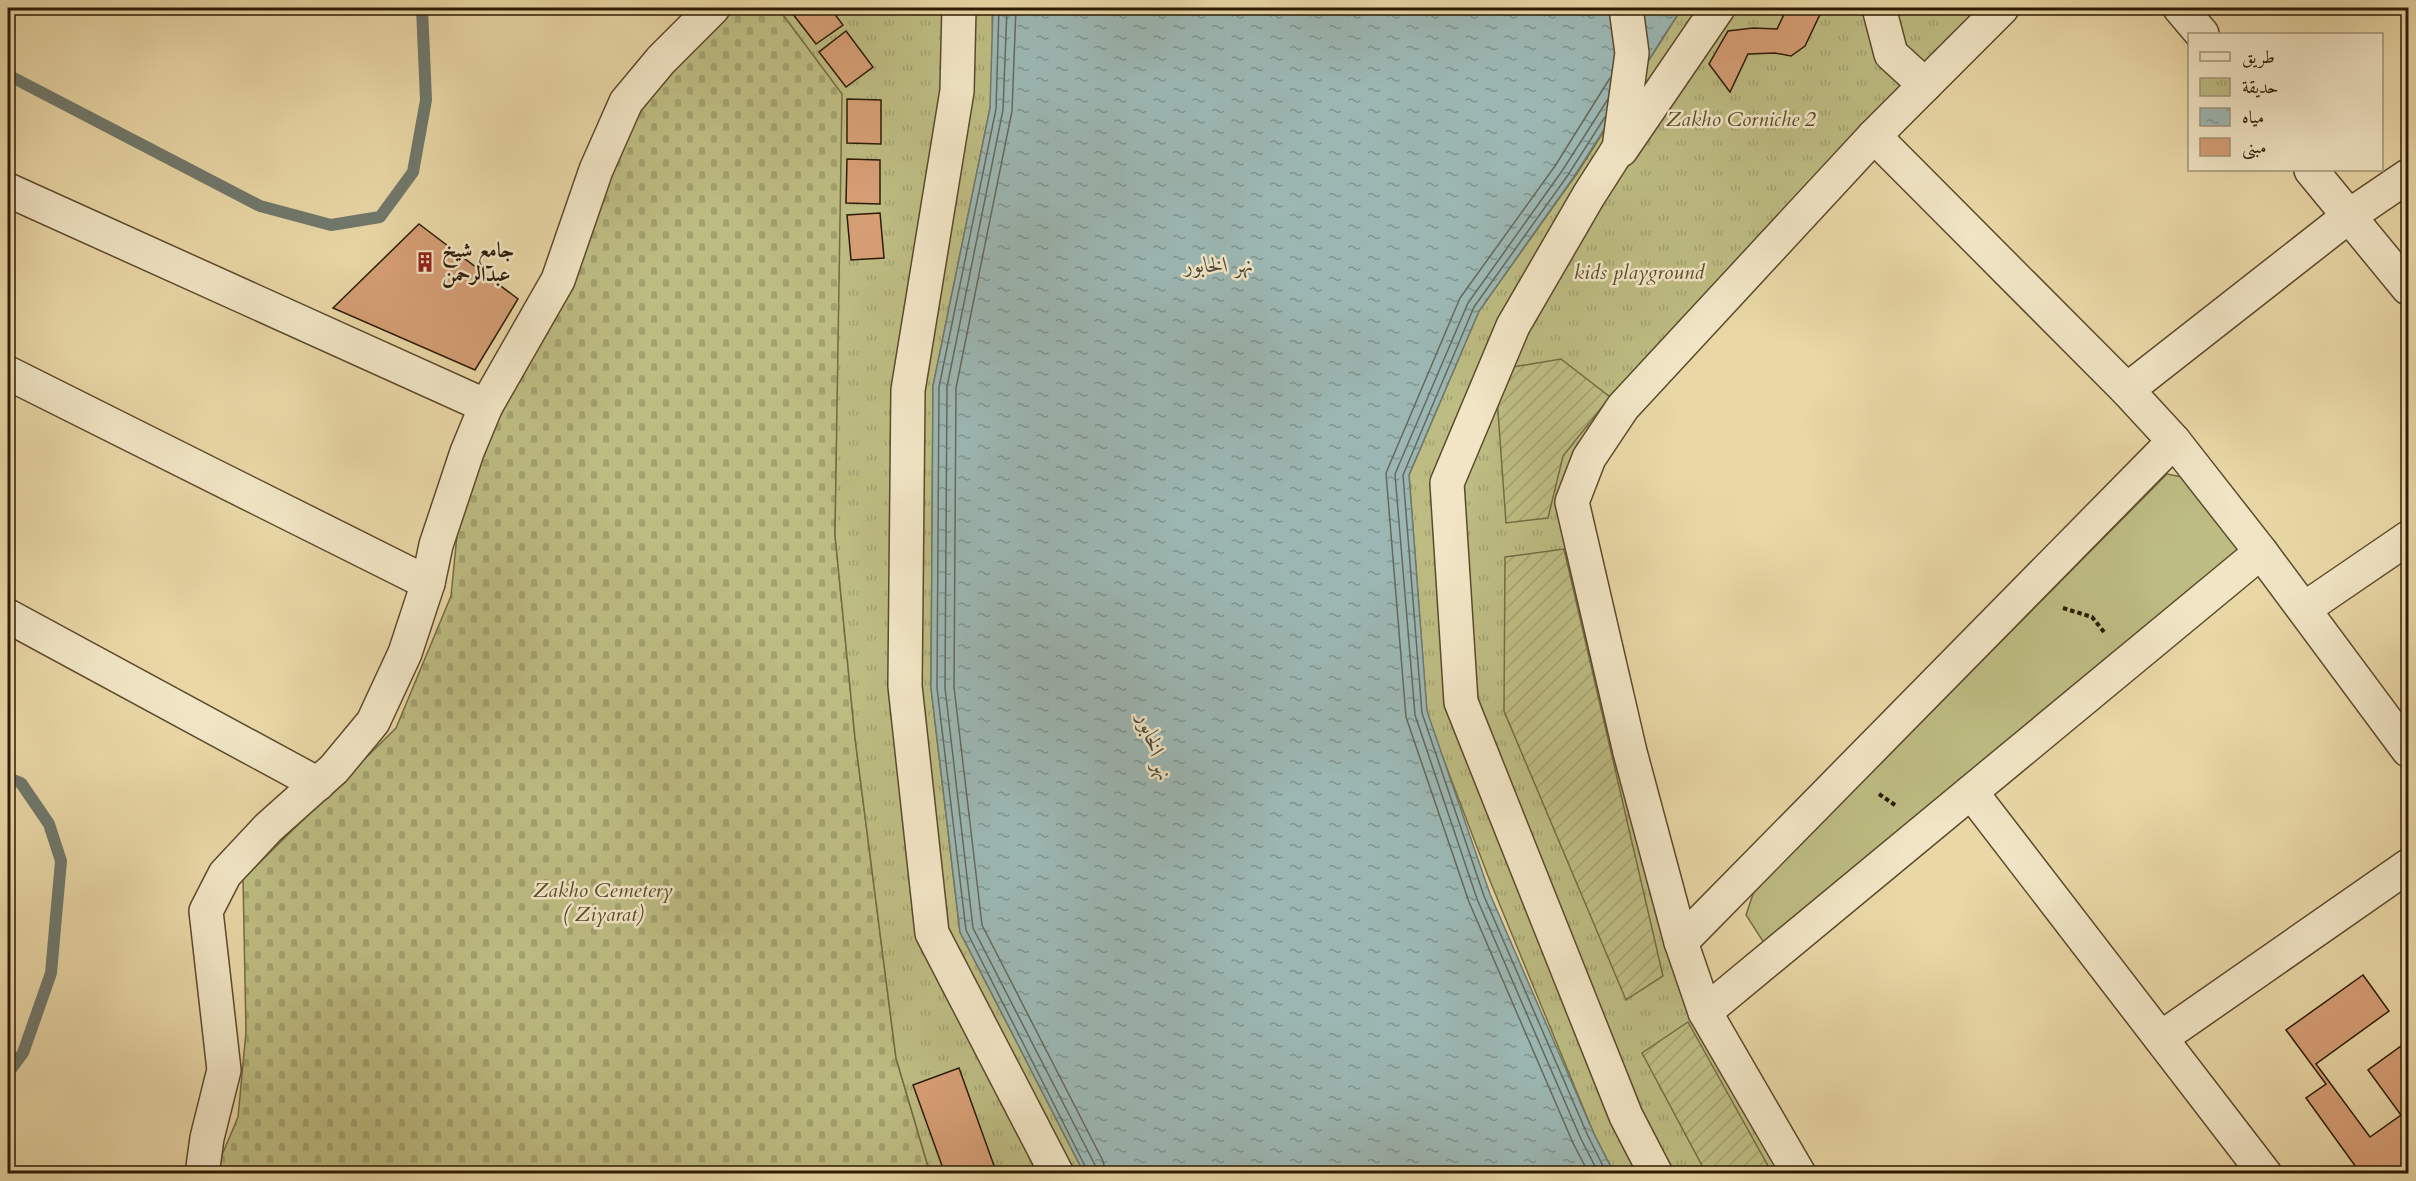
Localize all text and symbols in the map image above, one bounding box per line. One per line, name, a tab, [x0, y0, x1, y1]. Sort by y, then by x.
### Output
legend	[2188, 33, 2383, 171]
text: طريق	[2242, 45, 2275, 70]
text: حديقة	[2242, 75, 2278, 100]
park label: Zakho Corniche 2	[1666, 105, 1816, 134]
text: مياه	[2242, 105, 2264, 130]
text: مبنى	[2242, 135, 2267, 160]
place label: جامع شيخ عبدالرحمن	[442, 236, 514, 289]
building icon: جامع شيخ عبدالرحمن	[413, 250, 437, 274]
water label: نهر الخابور	[1182, 250, 1254, 280]
park label: kids playground	[1574, 258, 1705, 287]
water label: نهر الخابور	[1129, 707, 1180, 785]
park label: Zakho Cemetery ( Ziyarat)	[533, 876, 673, 929]

